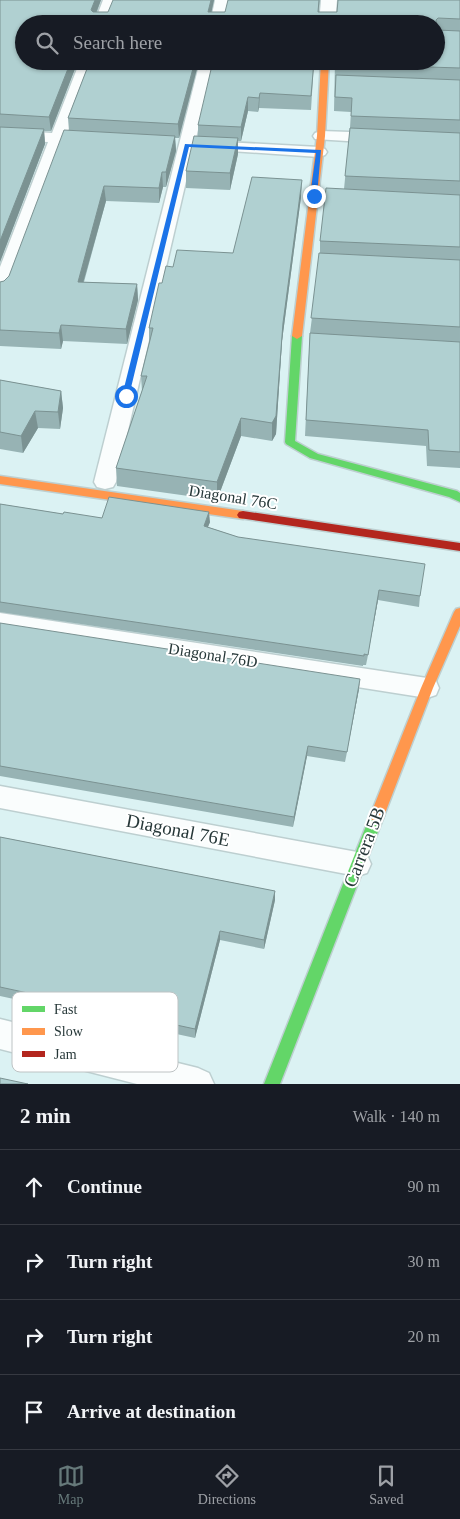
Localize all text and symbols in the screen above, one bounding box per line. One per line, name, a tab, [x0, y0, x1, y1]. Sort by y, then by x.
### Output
search box	[15, 15, 445, 70]
icon: search	[33, 29, 61, 57]
text: Search here	[73, 32, 162, 53]
route end	[303, 185, 326, 208]
route start	[115, 385, 138, 408]
street label: Diagonal 76C	[187, 482, 278, 513]
street label: Diagonal 76D	[167, 640, 259, 671]
street label: Carrera 5B	[339, 804, 389, 890]
street label: Diagonal 76E	[124, 810, 232, 850]
legend	[12, 992, 178, 1072]
text: Fast	[54, 1002, 77, 1017]
text: Slow	[54, 1024, 84, 1039]
text: Jam	[54, 1047, 77, 1062]
text: 2 min	[20, 1104, 71, 1128]
text: Walk · 140 m	[353, 1108, 440, 1125]
icon: ahead	[20, 1173, 48, 1201]
text: Continue	[67, 1176, 142, 1197]
text: 90 m	[408, 1178, 440, 1195]
icon: right	[20, 1248, 48, 1276]
text: Turn right	[67, 1251, 152, 1272]
text: 30 m	[408, 1253, 440, 1270]
icon: right	[20, 1323, 48, 1351]
text: Turn right	[67, 1326, 152, 1347]
text: 20 m	[408, 1328, 440, 1345]
icon: arrive	[20, 1398, 48, 1426]
text: Arrive at destination	[67, 1401, 236, 1422]
tab: Map	[57, 1462, 85, 1508]
tab: Directions	[198, 1462, 256, 1508]
tab: Saved	[369, 1462, 403, 1508]

